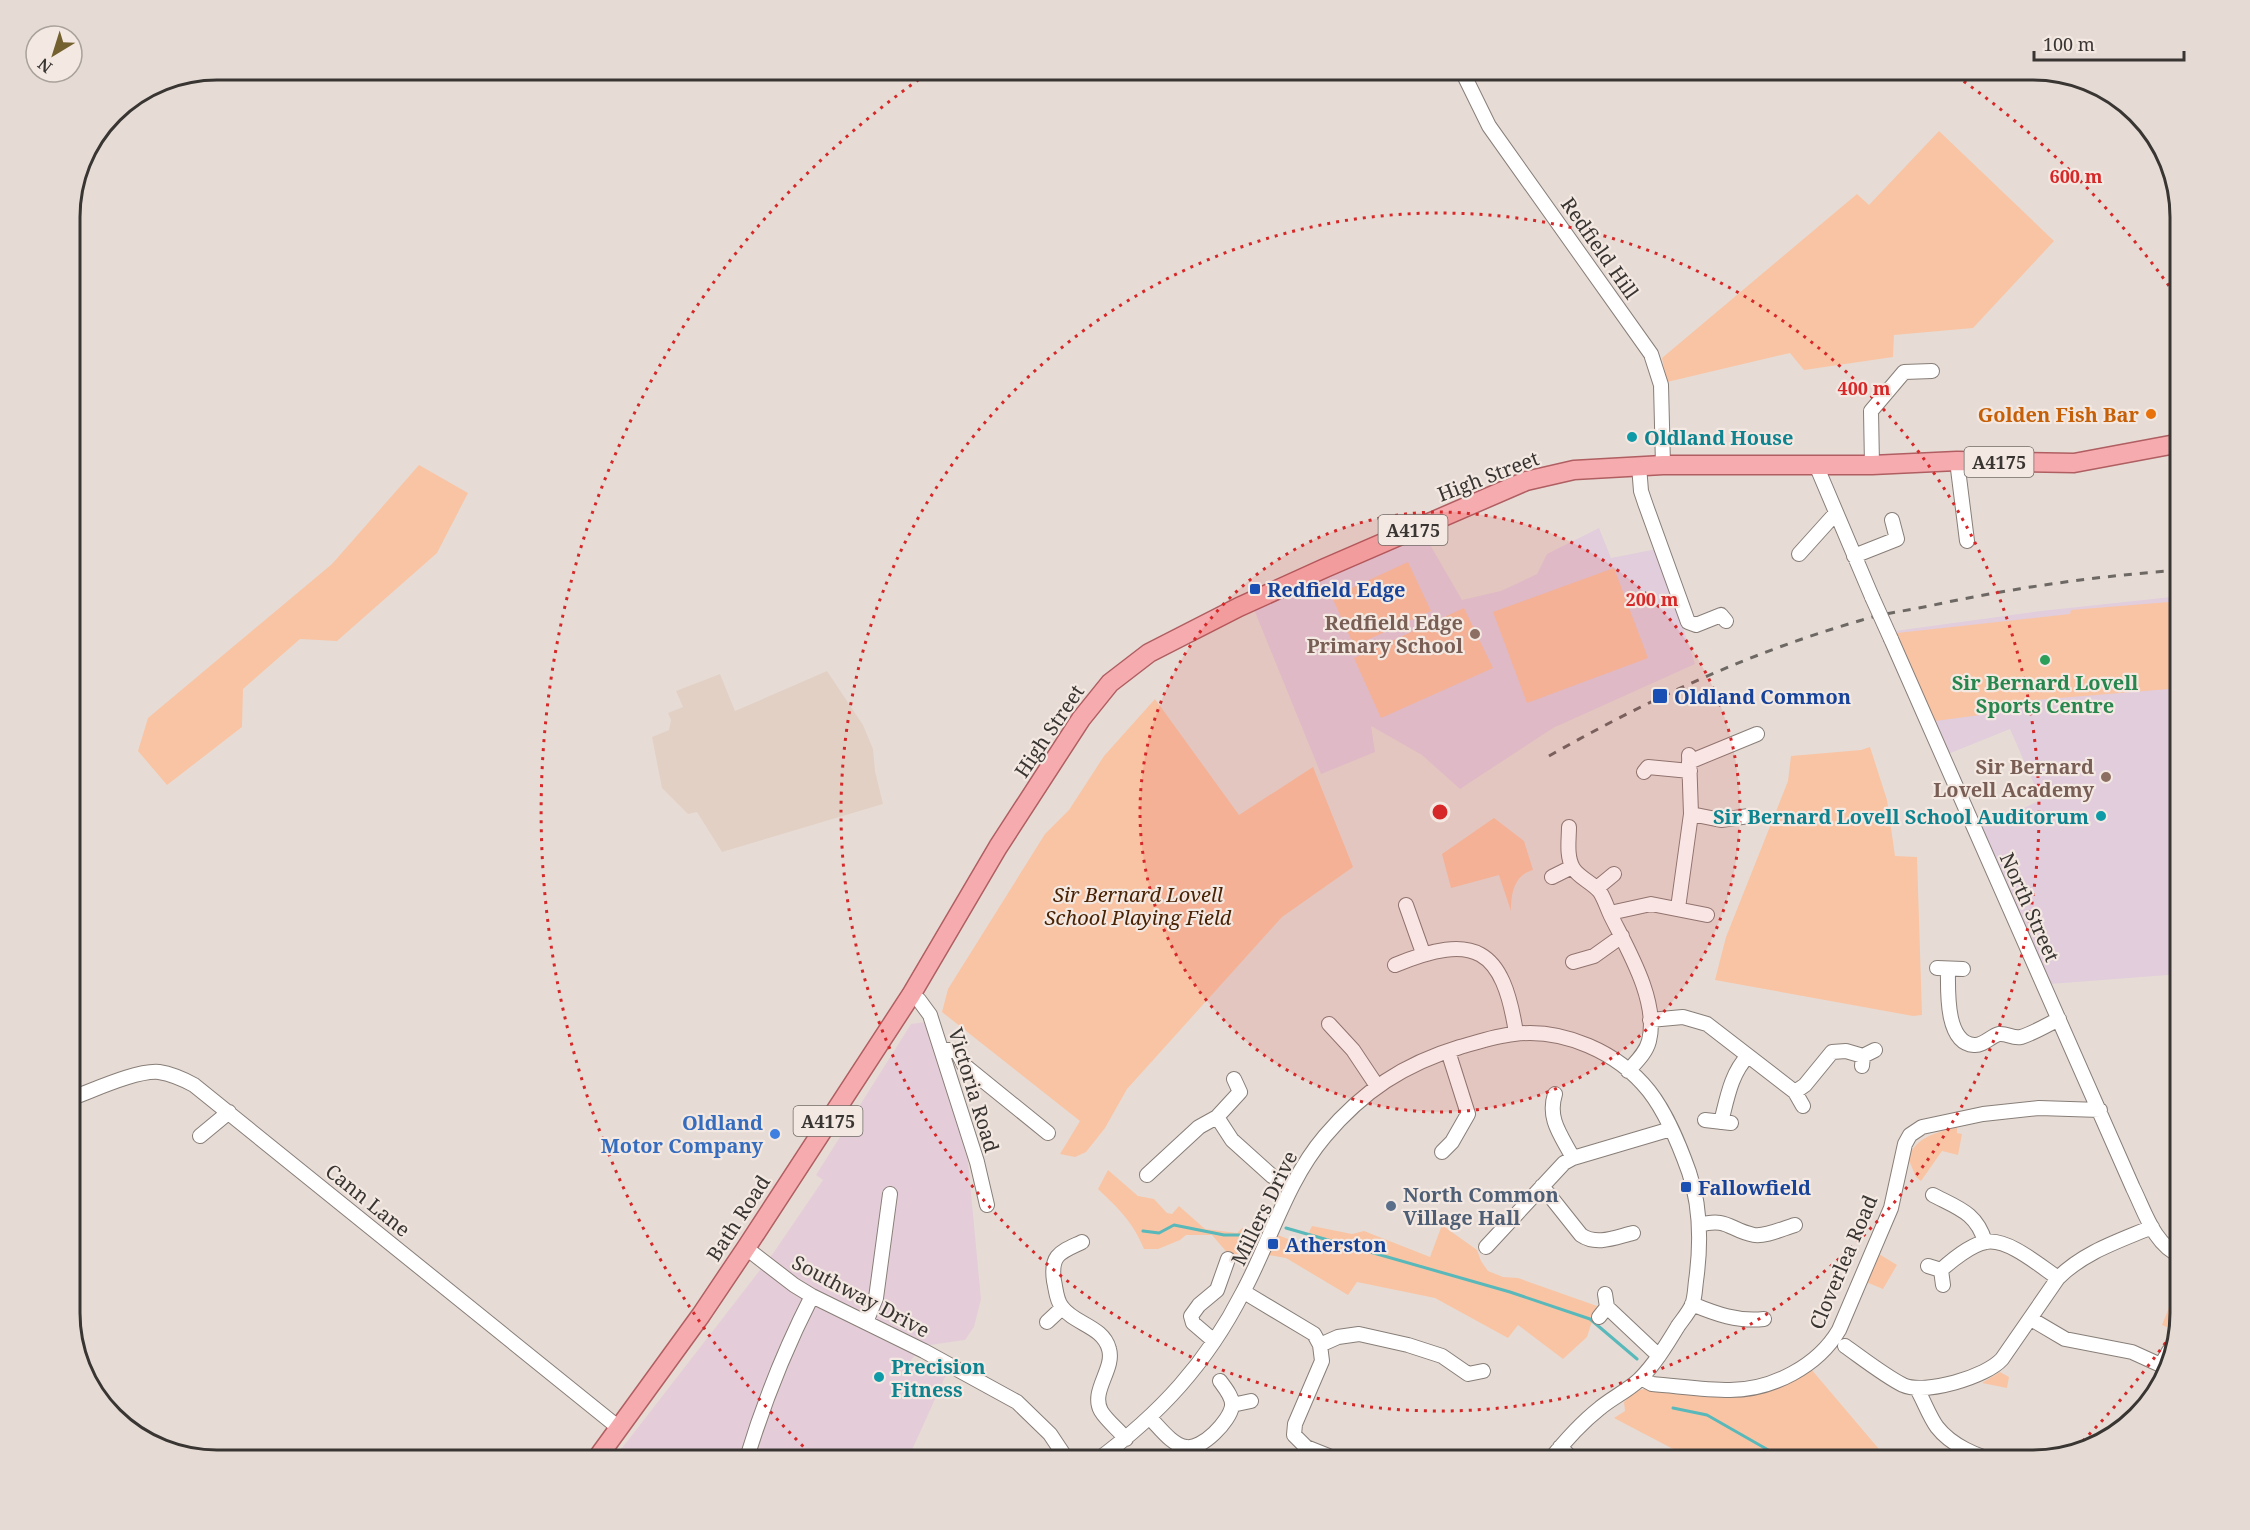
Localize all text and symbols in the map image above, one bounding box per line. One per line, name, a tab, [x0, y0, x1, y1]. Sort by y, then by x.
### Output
north arrow	[24, 24, 84, 84]
scale bar	[2034, 24, 2184, 62]
text: 100 m	[2043, 32, 2095, 56]
text: N	[33, 53, 57, 78]
text: 600 m	[2050, 164, 2103, 188]
street label: Redfield Hill	[1555, 192, 1645, 304]
text: 400 m	[1838, 376, 1891, 400]
place label: Golden Fish Bar	[1978, 401, 2140, 428]
marker: Golden Fish Bar	[2144, 407, 2158, 421]
place label: Oldland House	[1644, 424, 1793, 451]
marker: Oldland House	[1625, 430, 1639, 444]
street label: High Street	[1433, 444, 1543, 508]
road number: A4175	[1964, 447, 2034, 477]
road number: A4175	[1378, 515, 1448, 545]
place label: Redfield Edge	[1267, 576, 1405, 603]
marker: Redfield Edge	[1248, 582, 1262, 596]
text: 200 m	[1626, 587, 1679, 611]
place label: Redfield Edge Primary School	[1307, 609, 1463, 659]
marker: Redfield Edge Primary School	[1468, 627, 1482, 641]
marker: Sir Bernard Lovell Sports Centre	[2038, 653, 2052, 667]
place label: Sir Bernard Lovell Sports Centre	[1952, 669, 2138, 719]
street label: High Street	[1008, 679, 1090, 783]
place label: Oldland Common	[1674, 683, 1851, 710]
marker: Oldland Common	[1651, 687, 1669, 705]
place label: Sir Bernard Lovell Academy	[1933, 753, 2094, 803]
marker: Sir Bernard Lovell Academy	[2099, 770, 2113, 784]
centre of rings	[1430, 802, 1450, 822]
place label: Sir Bernard Lovell School Auditorum	[1713, 803, 2089, 830]
marker: Sir Bernard Lovell School Auditorum	[2094, 809, 2108, 823]
street label: North Street	[1994, 848, 2066, 966]
park label: Sir Bernard Lovell School Playing Field	[1045, 881, 1232, 931]
street label: Victoria Road	[942, 1024, 1006, 1156]
road number: A4175	[794, 1106, 862, 1136]
place label: Oldland Motor Company	[601, 1109, 763, 1159]
marker: Oldland Motor Company	[768, 1127, 782, 1141]
street label: Millers Drive	[1225, 1146, 1303, 1270]
street label: Cann Lane	[320, 1157, 416, 1243]
street label: Bath Road	[700, 1170, 776, 1266]
place label: Fallowfield	[1698, 1174, 1811, 1201]
marker: Fallowfield	[1679, 1180, 1693, 1194]
place label: North Common Village Hall	[1403, 1181, 1559, 1231]
street label: Cloverlea Road	[1803, 1191, 1883, 1333]
marker: North Common Village Hall	[1384, 1199, 1398, 1213]
place label: Atherston	[1285, 1231, 1387, 1258]
marker: Atherston	[1266, 1237, 1280, 1251]
street label: Southway Drive	[788, 1248, 934, 1344]
place label: Precision Fitness	[891, 1353, 986, 1403]
marker: Precision Fitness	[872, 1370, 886, 1384]

